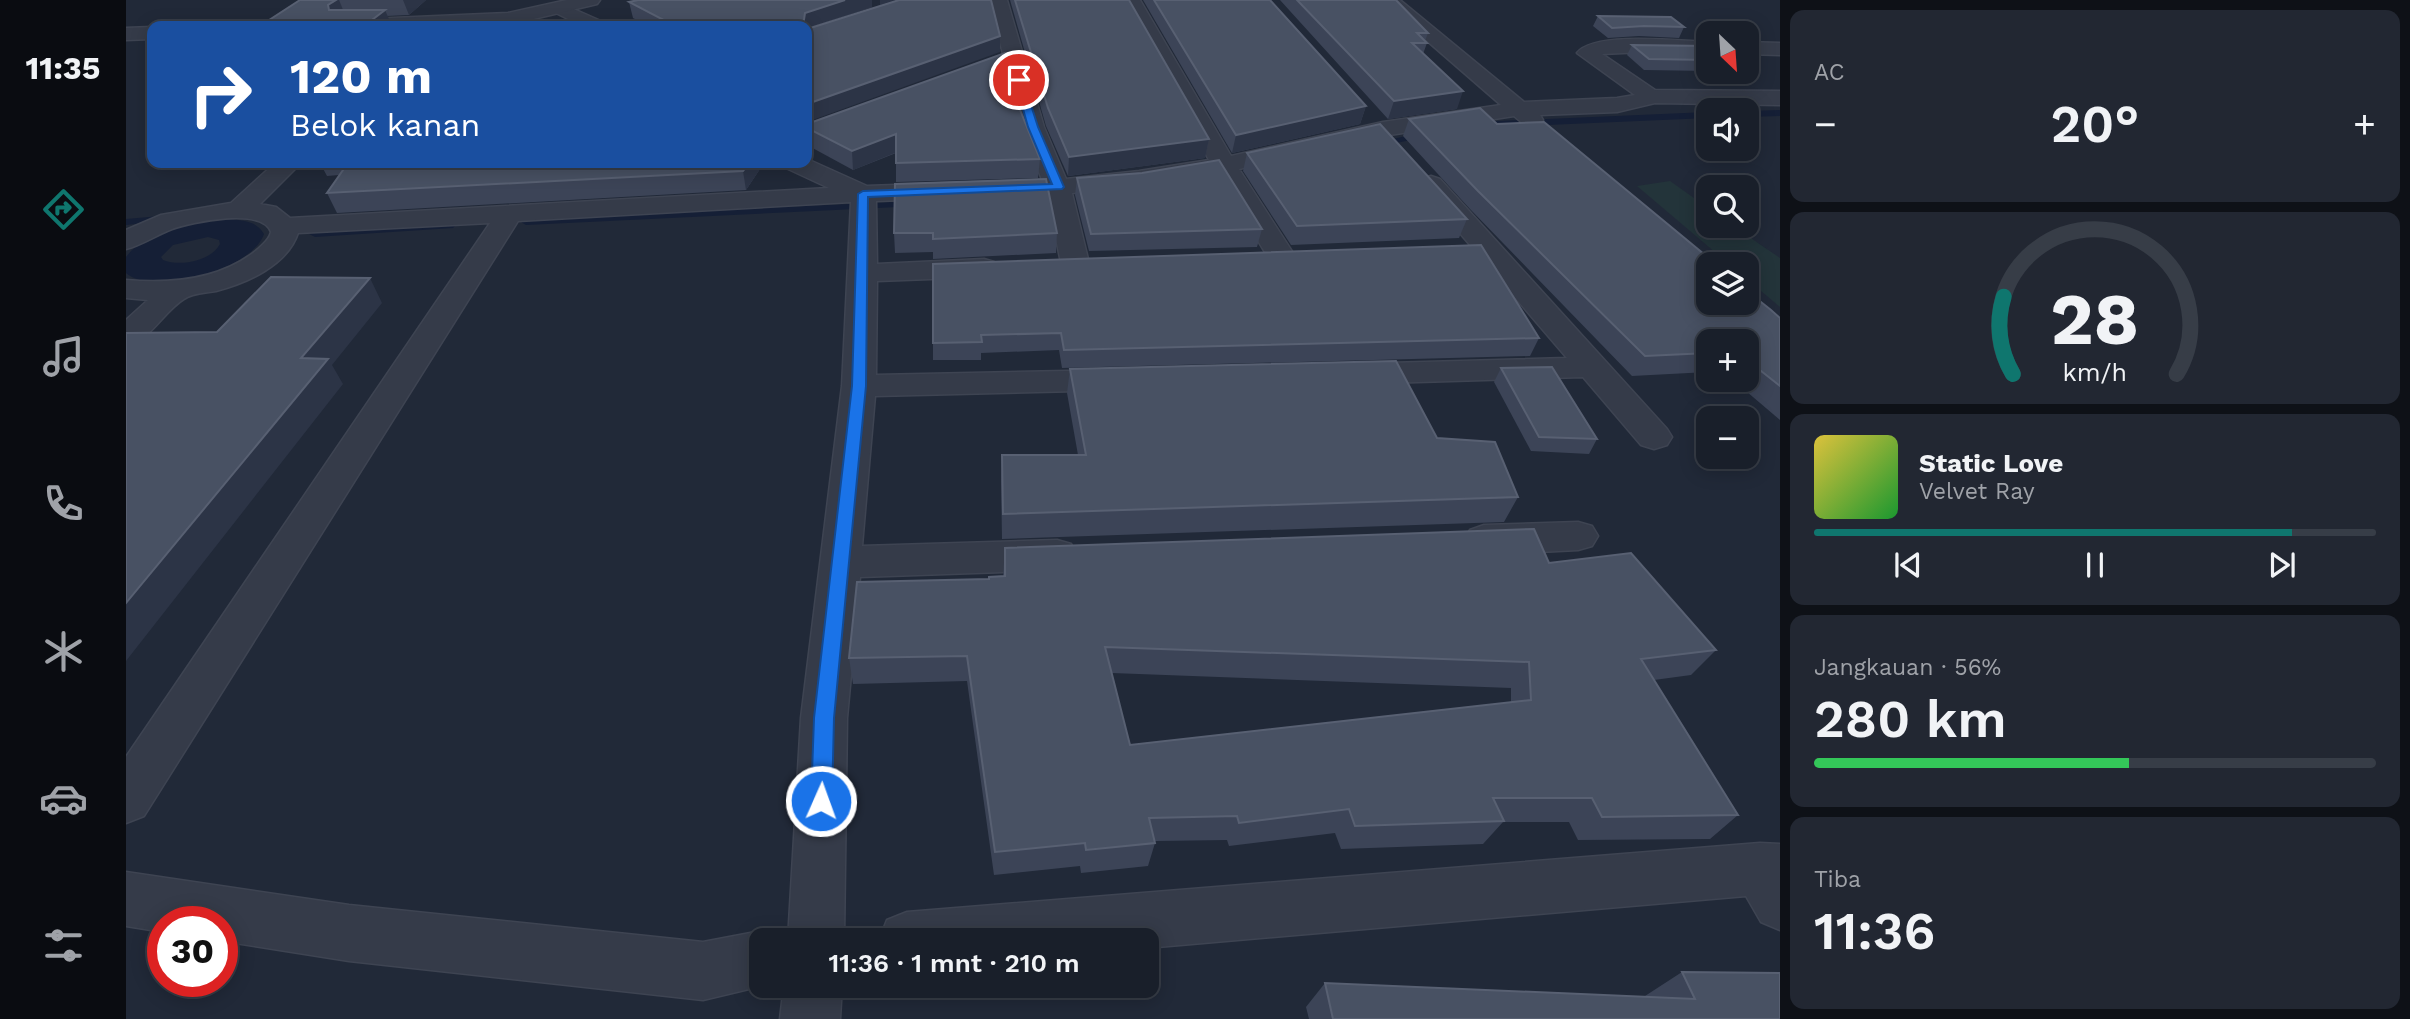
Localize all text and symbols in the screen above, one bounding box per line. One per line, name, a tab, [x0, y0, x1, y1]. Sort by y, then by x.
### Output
north arrow	[1696, 21, 1759, 84]
map controls	[1696, 21, 1759, 469]
text: 120 m	[290, 47, 432, 105]
text: 11:35	[26, 49, 100, 87]
icon: right	[175, 49, 266, 140]
pin	[989, 50, 1049, 110]
text: AC	[1814, 59, 1844, 86]
icon: arrive	[1000, 61, 1038, 99]
text: 20°	[2051, 94, 2139, 155]
button: sound	[1696, 98, 1759, 161]
text: −	[1814, 102, 1837, 146]
text: +	[2353, 102, 2376, 146]
text: Belok kanan	[290, 106, 480, 144]
button: search	[1696, 175, 1759, 238]
icon: directions	[39, 185, 88, 234]
button: layers	[1696, 252, 1759, 315]
text: 28	[2050, 276, 2140, 362]
button: +	[1696, 329, 1759, 392]
icon: music	[39, 332, 88, 381]
text: km/h	[2063, 357, 2127, 386]
button: −	[1696, 406, 1759, 469]
text: Static Love	[1919, 448, 2063, 478]
text: Velvet Ray	[1919, 478, 2035, 505]
icon: phone	[39, 479, 88, 528]
icon: previous	[1889, 546, 1927, 584]
icon: pause	[2076, 546, 2114, 584]
icon: next	[2263, 546, 2301, 584]
icon: climate	[39, 627, 88, 676]
text: Jangkauan · 56%	[1814, 654, 2001, 681]
text: 280 km	[1814, 689, 2007, 750]
position arrow	[784, 764, 858, 838]
icon: car	[39, 774, 88, 823]
text: Tiba	[1814, 866, 1861, 893]
text: 11:36	[1814, 901, 1935, 962]
speed limit sign: 30	[147, 906, 238, 997]
icon: filters	[39, 921, 88, 970]
text: 11:36 · 1 mnt · 210 m	[828, 948, 1080, 978]

